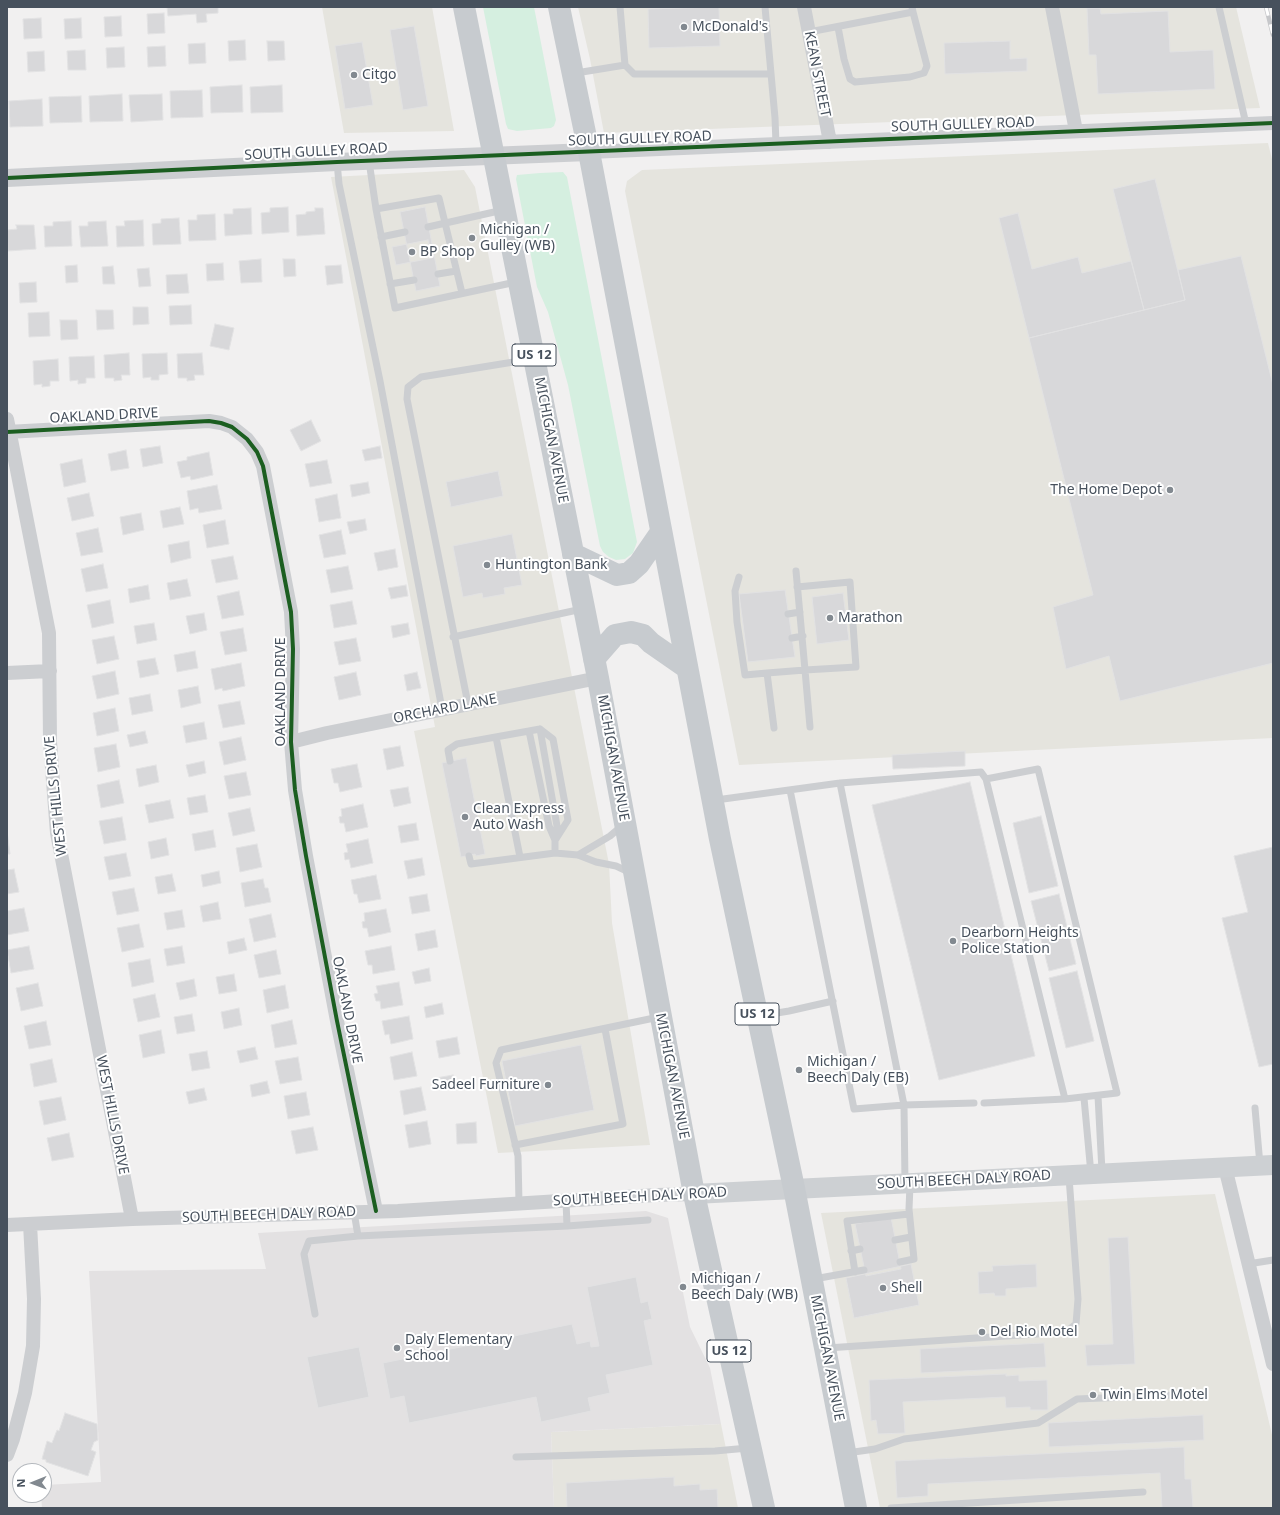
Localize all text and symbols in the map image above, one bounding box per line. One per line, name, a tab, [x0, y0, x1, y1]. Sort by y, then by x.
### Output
place label: McDonald's	[692, 19, 768, 35]
marker: McDonald's	[679, 22, 689, 32]
street label: KEAN STREET	[800, 30, 834, 118]
place label: Citgo	[362, 67, 397, 83]
marker: Citgo	[349, 70, 359, 80]
street label: SOUTH GULLEY ROAD	[891, 114, 1035, 136]
street label: SOUTH GULLEY ROAD	[568, 128, 712, 150]
street label: SOUTH GULLEY ROAD	[244, 140, 388, 164]
place label: Michigan / Gulley (WB)	[480, 222, 555, 254]
marker: Michigan / Gulley (WB)	[467, 233, 477, 243]
place label: BP Shop	[420, 244, 475, 260]
marker: BP Shop	[407, 247, 417, 257]
road number: US 12	[512, 344, 556, 366]
street label: MICHIGAN AVENUE	[531, 376, 571, 504]
street label: OAKLAND DRIVE	[49, 405, 159, 427]
place label: The Home Depot	[1050, 482, 1162, 498]
marker: The Home Depot	[1165, 485, 1175, 495]
place label: Huntington Bank	[495, 557, 608, 573]
marker: Huntington Bank	[482, 560, 492, 570]
place label: Marathon	[838, 610, 903, 626]
marker: Marathon	[825, 613, 835, 623]
street label: OAKLAND DRIVE	[273, 638, 289, 746]
street label: ORCHARD LANE	[392, 691, 498, 727]
street label: MICHIGAN AVENUE	[594, 693, 632, 823]
street label: WEST HILLS DRIVE	[41, 735, 71, 857]
place label: Clean Express Auto Wash	[473, 801, 564, 834]
marker: Clean Express Auto Wash	[460, 812, 470, 822]
place label: Dearborn Heights Police Station	[961, 925, 1079, 958]
marker: Dearborn Heights Police Station	[948, 936, 958, 946]
street label: OAKLAND DRIVE	[328, 955, 366, 1065]
road number: US 12	[735, 1003, 779, 1025]
street label: MICHIGAN AVENUE	[652, 1012, 692, 1140]
street label: WEST HILLS DRIVE	[92, 1054, 132, 1176]
place label: Michigan / Beech Daly (EB)	[807, 1054, 909, 1086]
marker: Michigan / Beech Daly (EB)	[794, 1065, 804, 1075]
place label: Sadeel Furniture	[432, 1077, 540, 1093]
marker: Sadeel Furniture	[543, 1080, 553, 1090]
street label: SOUTH BEECH DALY ROAD	[877, 1167, 1051, 1193]
street label: SOUTH BEECH DALY ROAD	[553, 1184, 727, 1210]
street label: SOUTH BEECH DALY ROAD	[182, 1204, 356, 1226]
place label: Michigan / Beech Daly (WB)	[691, 1271, 798, 1304]
place label: Shell	[891, 1280, 922, 1296]
marker: Michigan / Beech Daly (WB)	[678, 1282, 688, 1292]
marker: Shell	[878, 1283, 888, 1293]
street label: MICHIGAN AVENUE	[807, 1294, 847, 1422]
place label: Del Rio Motel	[990, 1324, 1078, 1340]
marker: Del Rio Motel	[977, 1327, 987, 1337]
place label: Daly Elementary School	[405, 1332, 512, 1364]
road number: US 12	[707, 1340, 751, 1362]
marker: Daly Elementary School	[392, 1343, 402, 1353]
place label: Twin Elms Motel	[1101, 1387, 1208, 1403]
marker: Twin Elms Motel	[1088, 1390, 1098, 1400]
north arrow	[12, 1463, 52, 1503]
text: N	[13, 1479, 28, 1488]

